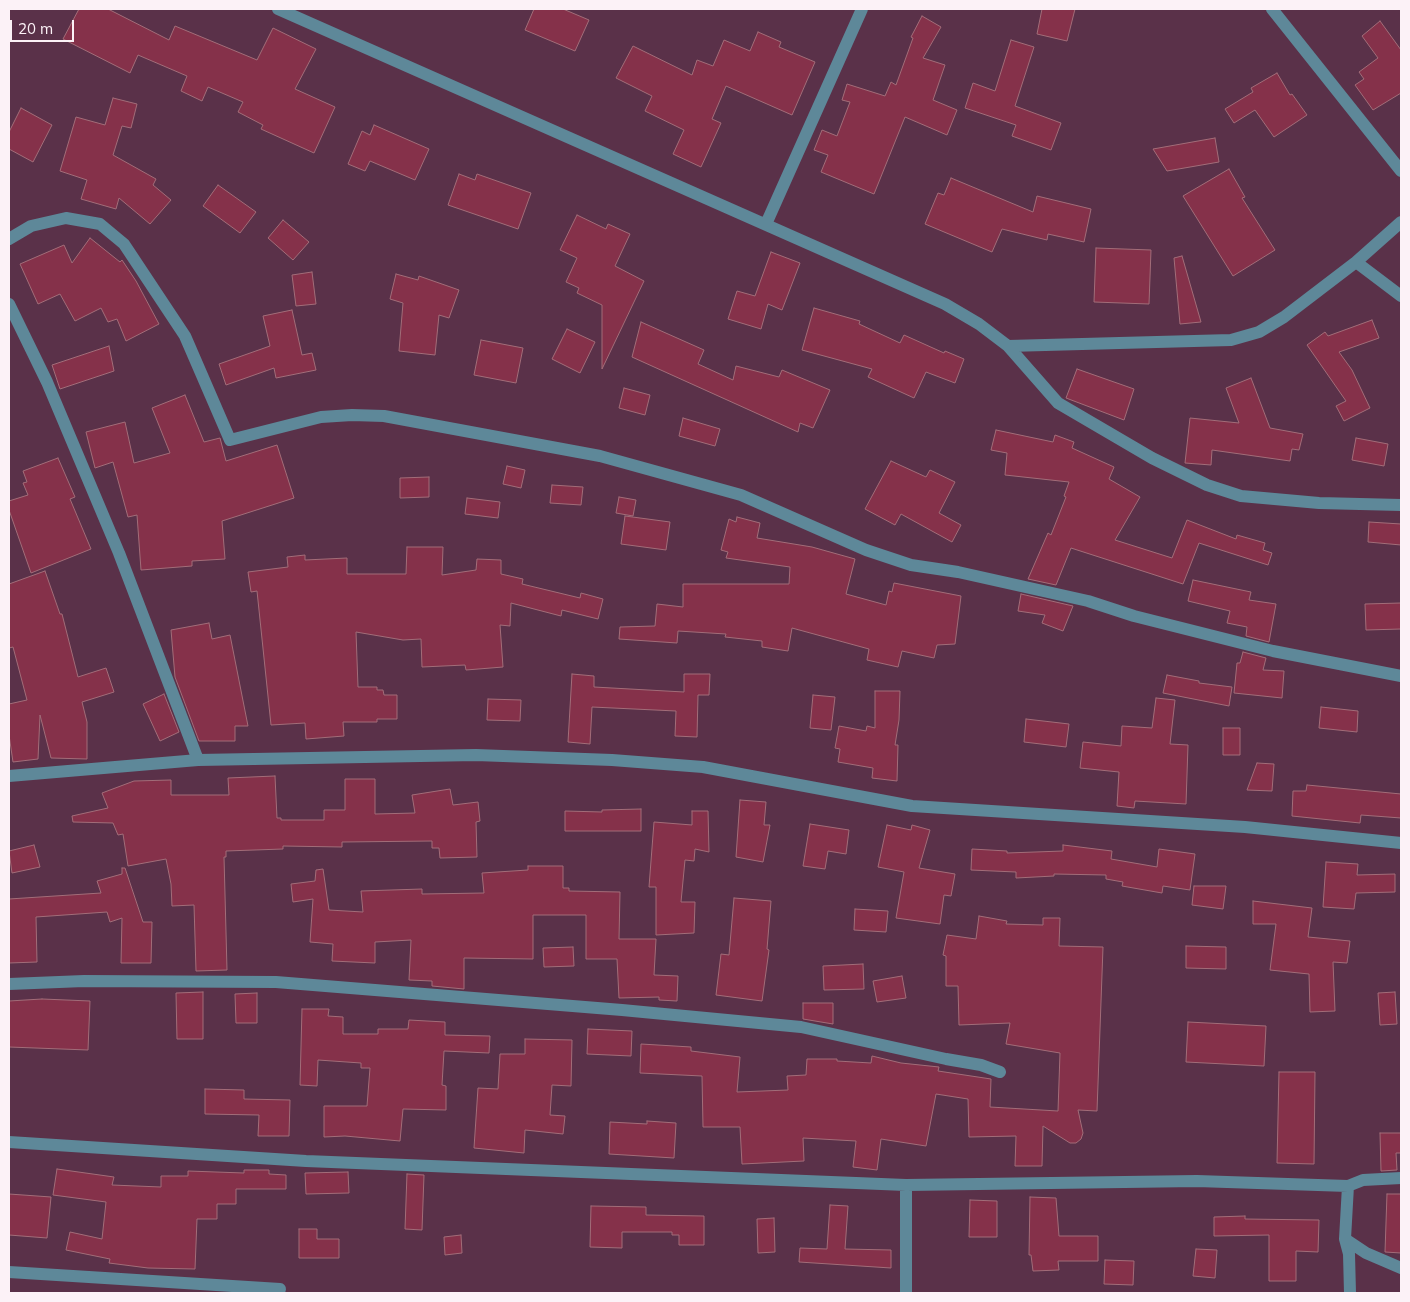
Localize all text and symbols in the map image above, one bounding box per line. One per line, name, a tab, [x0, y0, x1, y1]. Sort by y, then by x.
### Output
scale bar	[12, 10, 76, 42]
text: 20 m	[18, 19, 53, 38]

